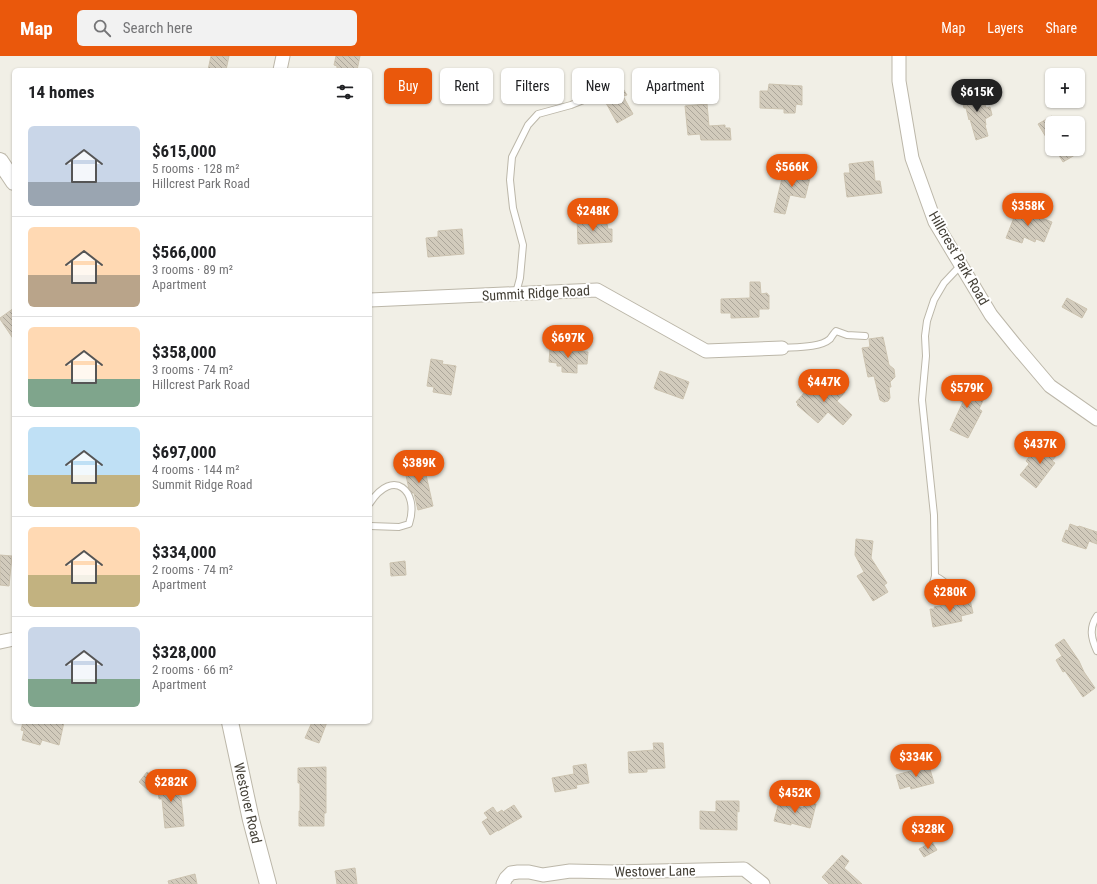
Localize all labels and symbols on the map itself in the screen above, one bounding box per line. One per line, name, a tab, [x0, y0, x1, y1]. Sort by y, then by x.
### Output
pin: $615K	[949, 79, 1005, 113]
pin: $566K	[764, 154, 820, 188]
pin: $358K	[1000, 193, 1056, 227]
pin: $248K	[565, 198, 621, 232]
street label: Hillcrest Park Road	[926, 208, 992, 308]
street label: Summit Ridge Road	[482, 282, 590, 304]
pin: $697K	[540, 325, 596, 359]
pin: $447K	[796, 369, 852, 403]
pin: $579K	[939, 375, 995, 409]
pin: $437K	[1012, 431, 1068, 465]
pin: $389K	[391, 450, 447, 484]
pin: $280K	[922, 579, 978, 613]
pin: $334K	[888, 744, 944, 778]
street label: Westover Road	[231, 761, 265, 845]
pin: $282K	[143, 769, 199, 803]
pin: $452K	[767, 780, 823, 814]
pin: $328K	[900, 816, 956, 850]
street label: Westover Lane	[614, 862, 696, 880]

